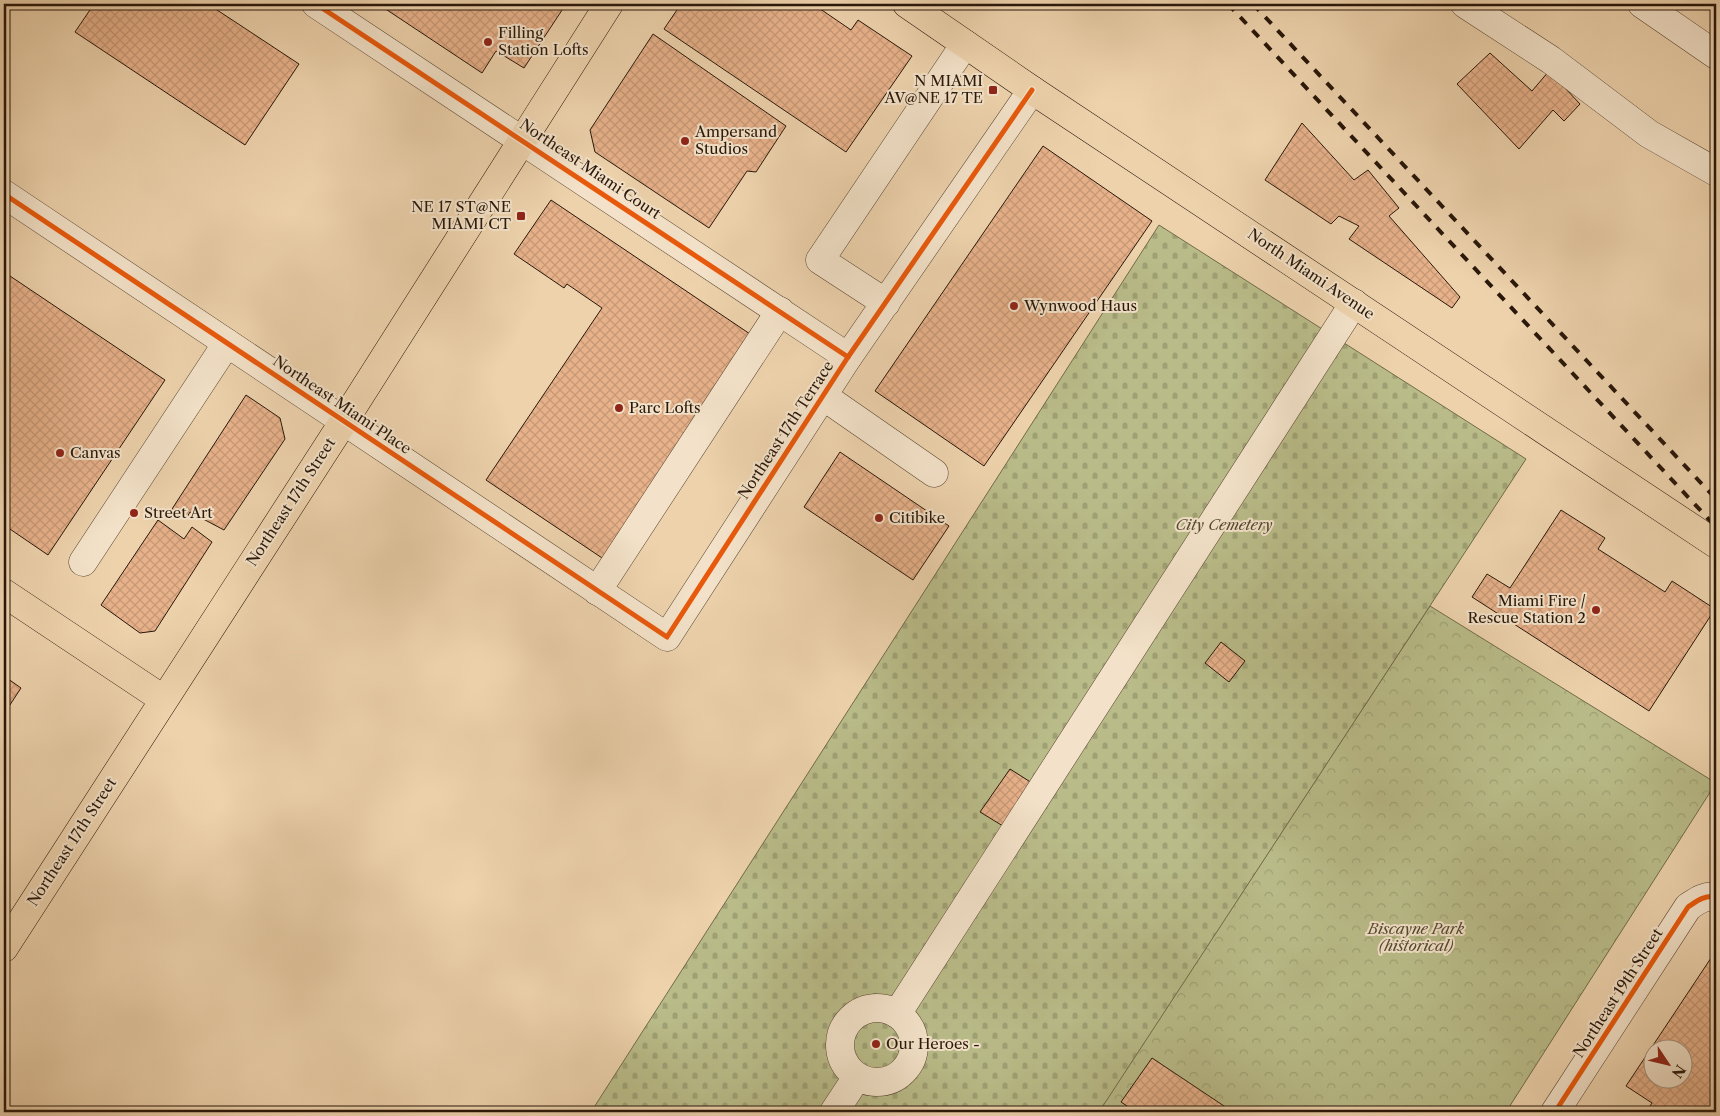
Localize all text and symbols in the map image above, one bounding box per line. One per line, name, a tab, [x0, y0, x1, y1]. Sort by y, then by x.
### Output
place label: Filling Station Lofts	[498, 23, 589, 59]
marker: Filling Station Lofts	[482, 36, 494, 48]
place label: N MIAMI AV@NE 17 TE	[884, 71, 983, 107]
marker: N MIAMI AV@NE 17 TE	[987, 84, 999, 96]
street label: Northeast Miami Court	[516, 114, 665, 223]
place label: Ampersand Studios	[694, 122, 777, 158]
marker: Ampersand Studios	[679, 135, 691, 147]
place label: NE 17 ST@NE MIAMI CT	[411, 197, 512, 233]
marker: NE 17 ST@NE MIAMI CT	[515, 210, 527, 222]
street label: North Miami Avenue	[1244, 224, 1378, 323]
place label: Wynwood Haus	[1023, 296, 1137, 315]
marker: Wynwood Haus	[1008, 300, 1020, 312]
street label: Northeast Miami Place	[269, 351, 415, 458]
street label: Northeast 17th Terrace	[734, 357, 837, 503]
place label: Parc Lofts	[629, 398, 700, 417]
marker: Parc Lofts	[613, 402, 625, 414]
street label: Northeast 17th Street	[242, 433, 340, 569]
place label: Canvas	[70, 443, 121, 462]
marker: Canvas	[54, 447, 66, 459]
place label: Street Art	[144, 503, 213, 522]
marker: Street Art	[128, 507, 140, 519]
place label: Citibike	[889, 508, 945, 527]
marker: Citibike	[873, 512, 885, 524]
park label: City Cemetery	[1176, 515, 1273, 534]
place label: Miami Fire / Rescue Station 2	[1467, 591, 1586, 627]
marker: Miami Fire / Rescue Station 2	[1590, 604, 1602, 616]
street label: Northeast 17th Street	[23, 773, 121, 909]
park label: Biscayne Park (historical)	[1367, 919, 1464, 955]
street label: Northeast 19th Street	[1569, 924, 1667, 1061]
place label: Our Heroes -	[886, 1034, 980, 1053]
marker: Our Heroes -	[870, 1038, 882, 1050]
north arrow	[1642, 1038, 1692, 1088]
text: N	[1668, 1061, 1690, 1082]

